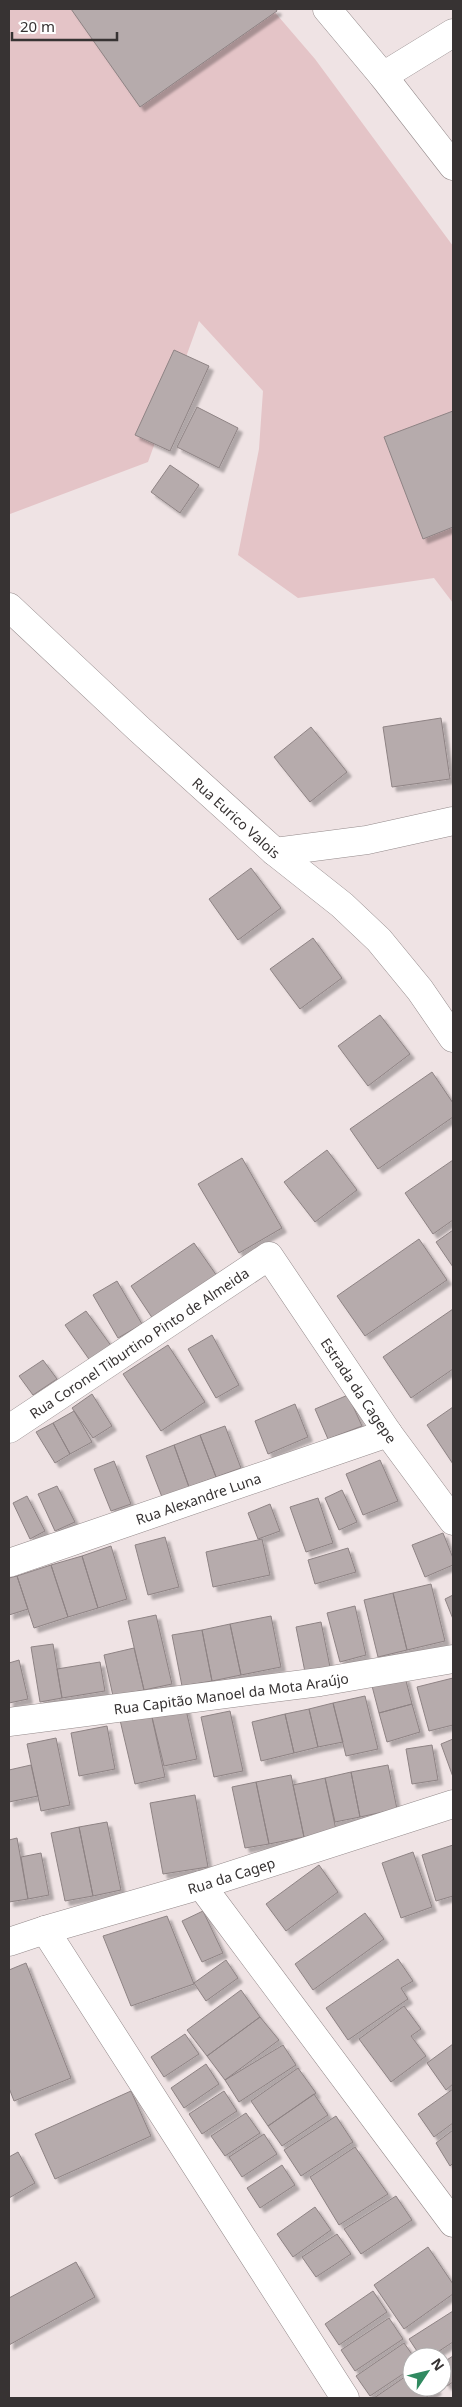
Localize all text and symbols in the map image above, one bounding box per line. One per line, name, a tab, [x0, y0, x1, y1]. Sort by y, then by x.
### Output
scale bar	[12, 10, 118, 42]
text: 20 m	[20, 16, 55, 36]
street label: Rua Eurico Valois	[189, 773, 285, 862]
street label: Rua Coronel Tiburtino Pinto de Almeida	[25, 1263, 252, 1422]
street label: Estrada da Cagepe	[317, 1334, 402, 1447]
street label: Rua Alexandre Luna	[133, 1468, 263, 1528]
street label: Rua Capitão Manoel da Mota Araújo	[113, 1668, 350, 1718]
street label: Rua da Cagep	[185, 1852, 277, 1898]
north arrow	[402, 2347, 452, 2397]
text: N	[427, 2354, 449, 2374]

